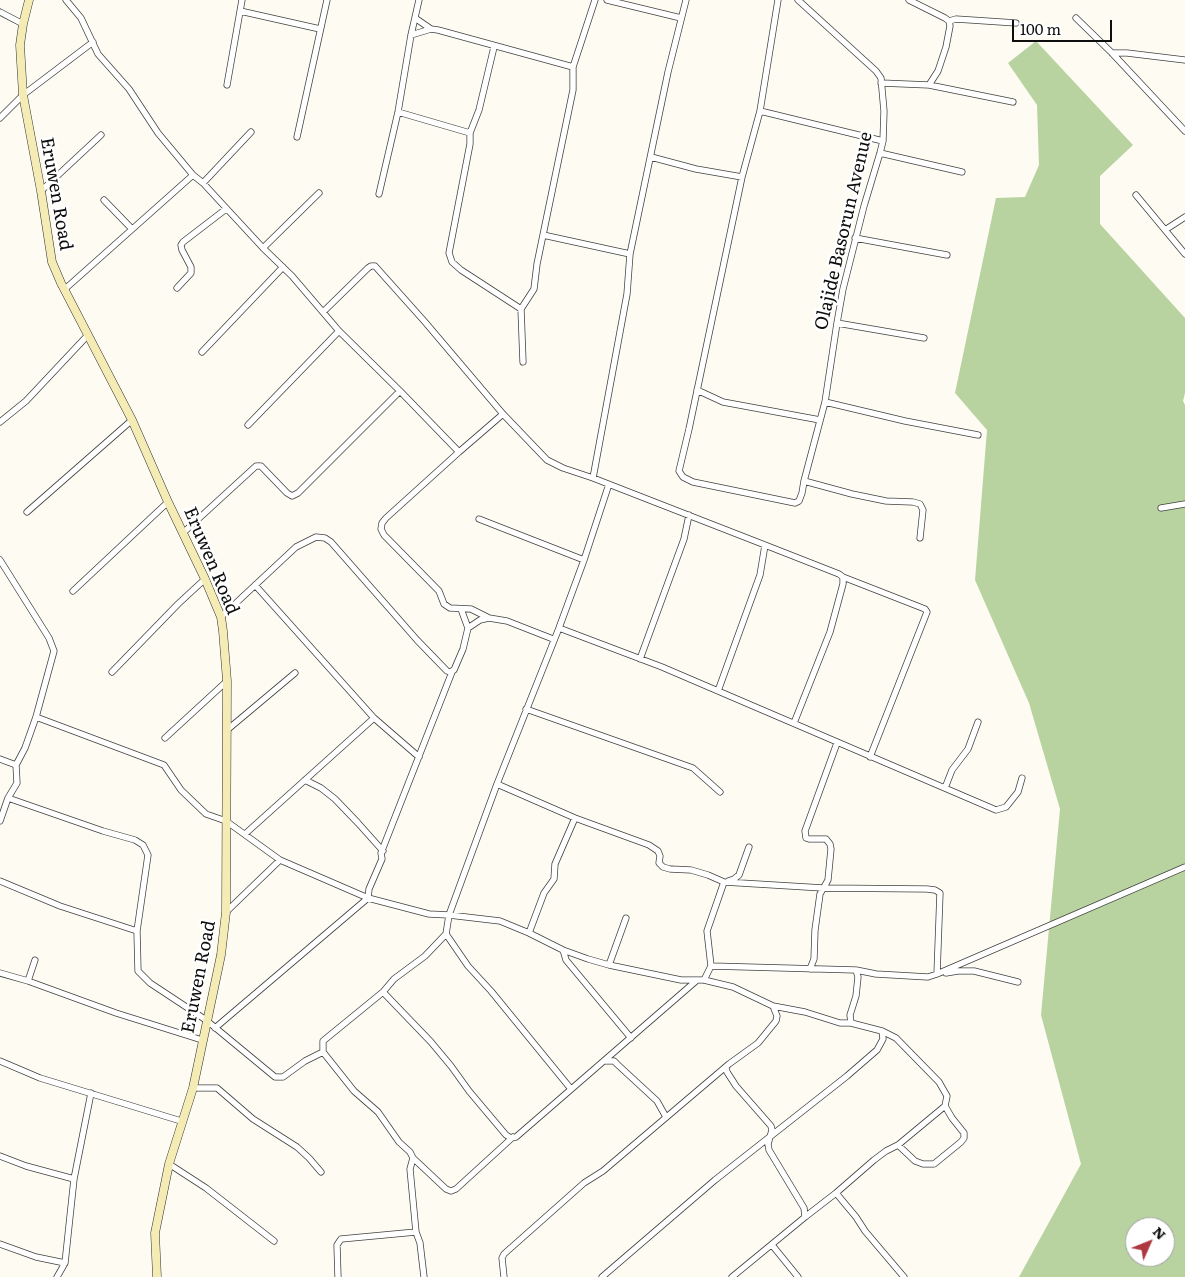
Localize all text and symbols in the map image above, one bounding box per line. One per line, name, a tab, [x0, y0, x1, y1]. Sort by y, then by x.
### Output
scale bar	[1015, 10, 1115, 42]
text: 100 m	[1020, 17, 1061, 40]
street label: Olajide Basorun Avenue	[811, 130, 877, 332]
street label: Eruwen Road	[35, 136, 77, 252]
street label: Eruwen Road	[179, 504, 243, 618]
street label: Eruwen Road	[177, 919, 221, 1035]
north arrow	[1125, 1217, 1175, 1267]
text: N	[1149, 1221, 1171, 1243]

